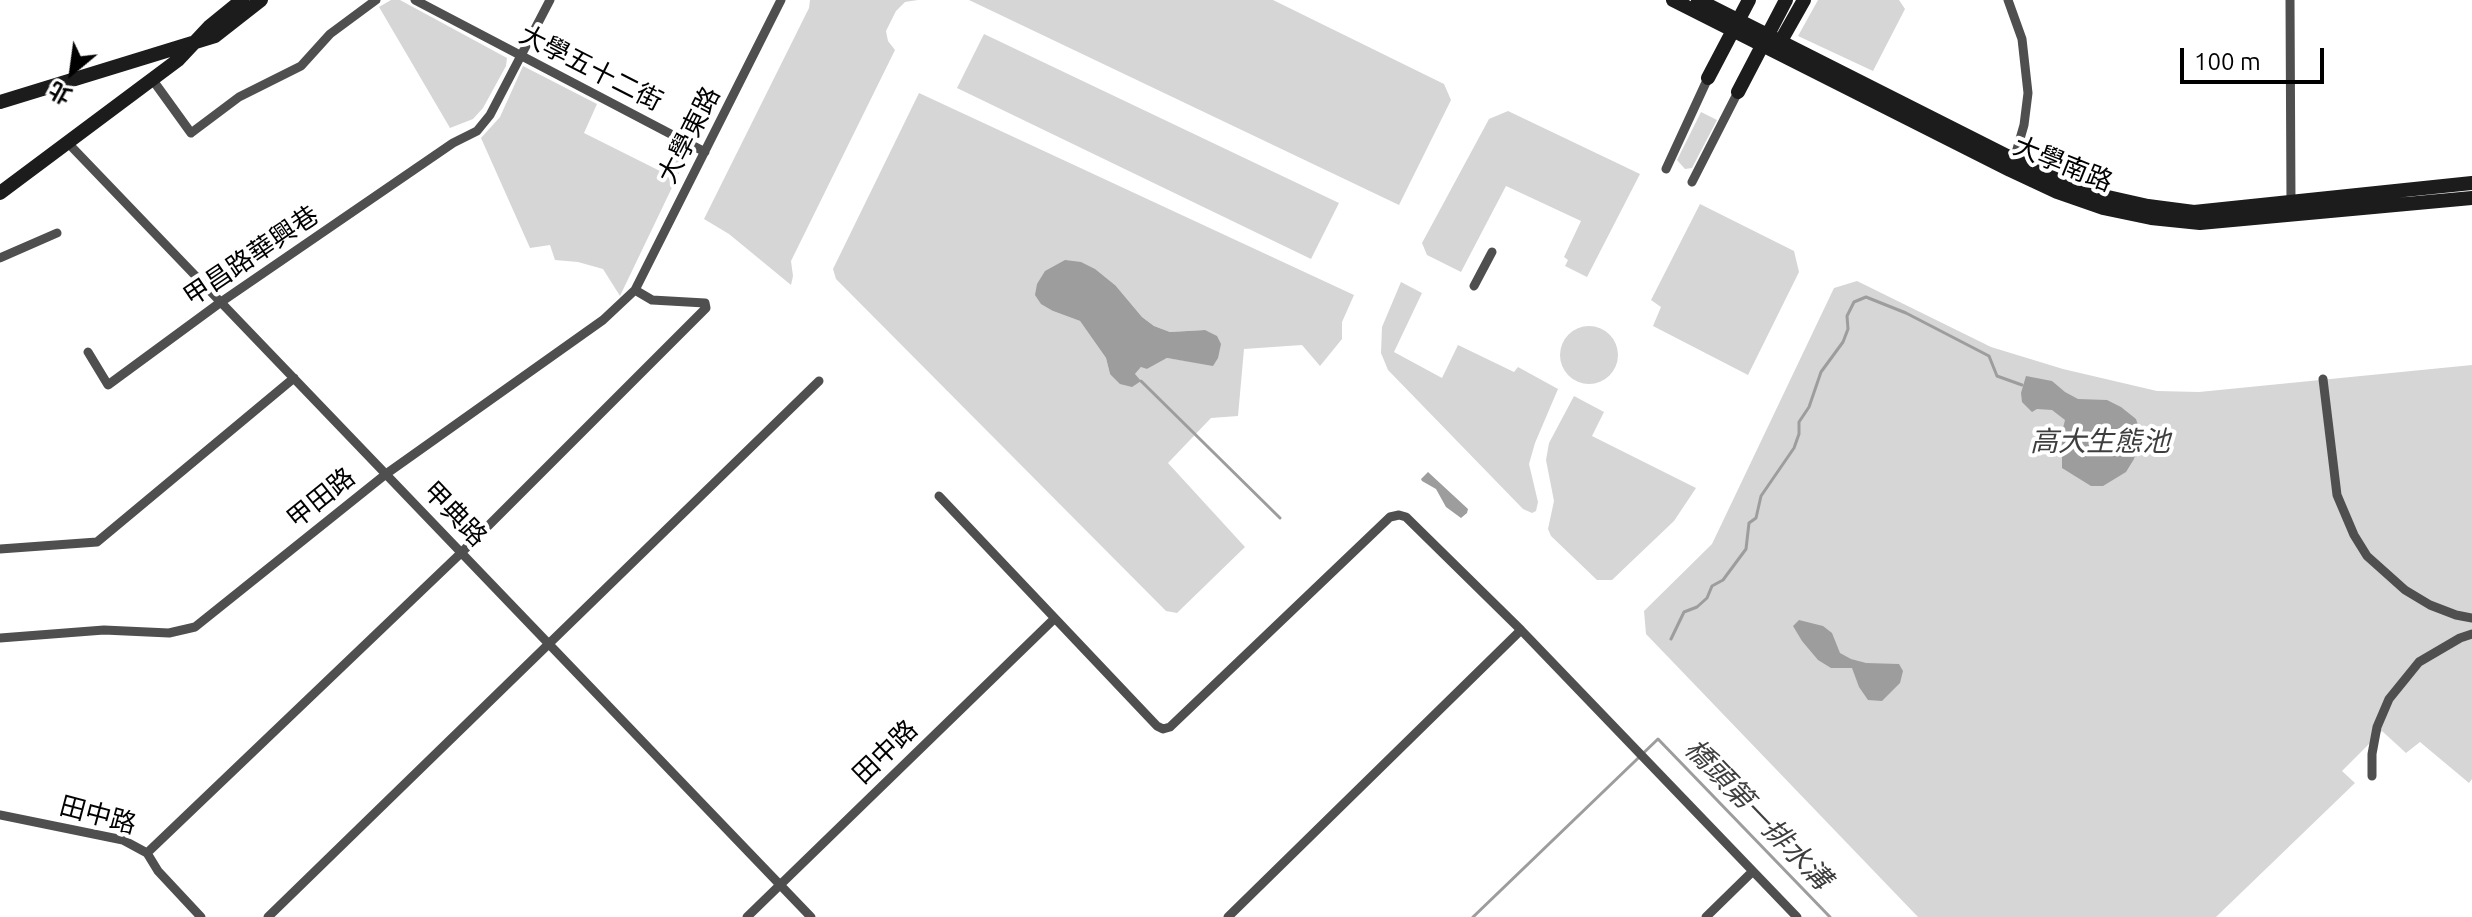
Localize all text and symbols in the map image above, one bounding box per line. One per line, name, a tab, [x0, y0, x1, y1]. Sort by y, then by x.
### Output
street label: 大學五十二街	[514, 19, 668, 117]
north arrow	[32, 32, 112, 112]
scale bar	[2184, 32, 2328, 82]
text: 100 m	[2194, 48, 2261, 75]
text: 北	[44, 77, 76, 110]
street label: 大學東路	[651, 82, 727, 188]
street label: 大學南路	[2009, 130, 2117, 198]
street label: 甲昌路華興巷	[178, 199, 324, 313]
water label: 高大生態池	[2030, 425, 2170, 459]
street label: 甲田路	[281, 461, 361, 535]
street label: 甲典路	[417, 475, 493, 553]
street label: 田中路	[846, 714, 924, 790]
water label: 橋頭第一排水溝	[1678, 732, 1838, 896]
street label: 田中路	[56, 790, 140, 840]

